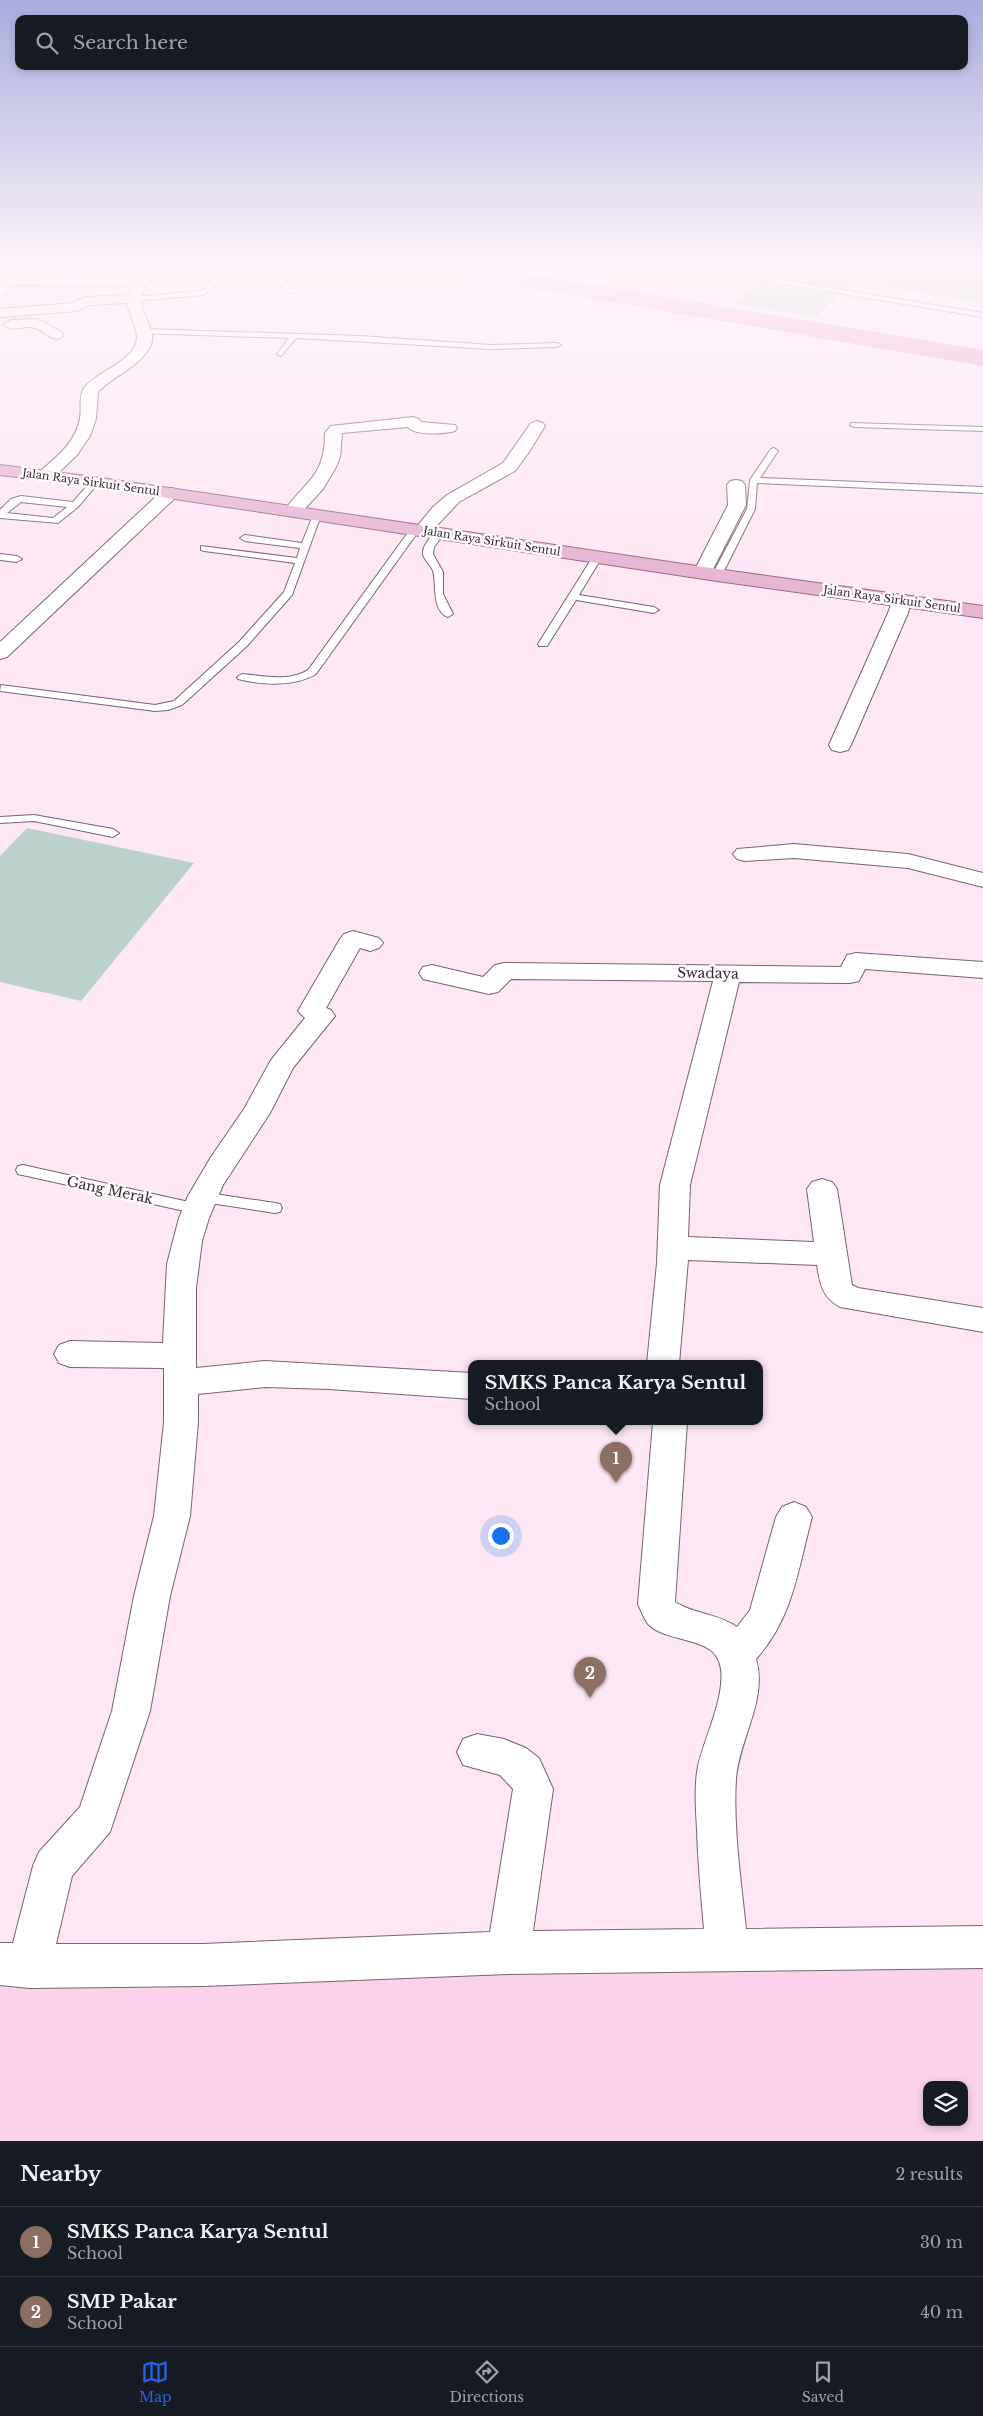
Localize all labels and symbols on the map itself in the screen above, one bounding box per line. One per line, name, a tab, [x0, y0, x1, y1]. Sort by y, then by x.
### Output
street label: Jalan Raya Sirkuit Sentul	[20, 465, 161, 499]
street label: Jalan Raya Sirkuit Sentul	[421, 523, 562, 559]
street label: Jalan Raya Sirkuit Sentul	[821, 582, 962, 616]
street label: Swadaya	[677, 963, 739, 983]
street label: Gang Merak	[65, 1172, 155, 1208]
pin: 1	[600, 1442, 632, 1483]
your location	[488, 1523, 514, 1549]
pin: 2	[574, 1657, 606, 1698]

